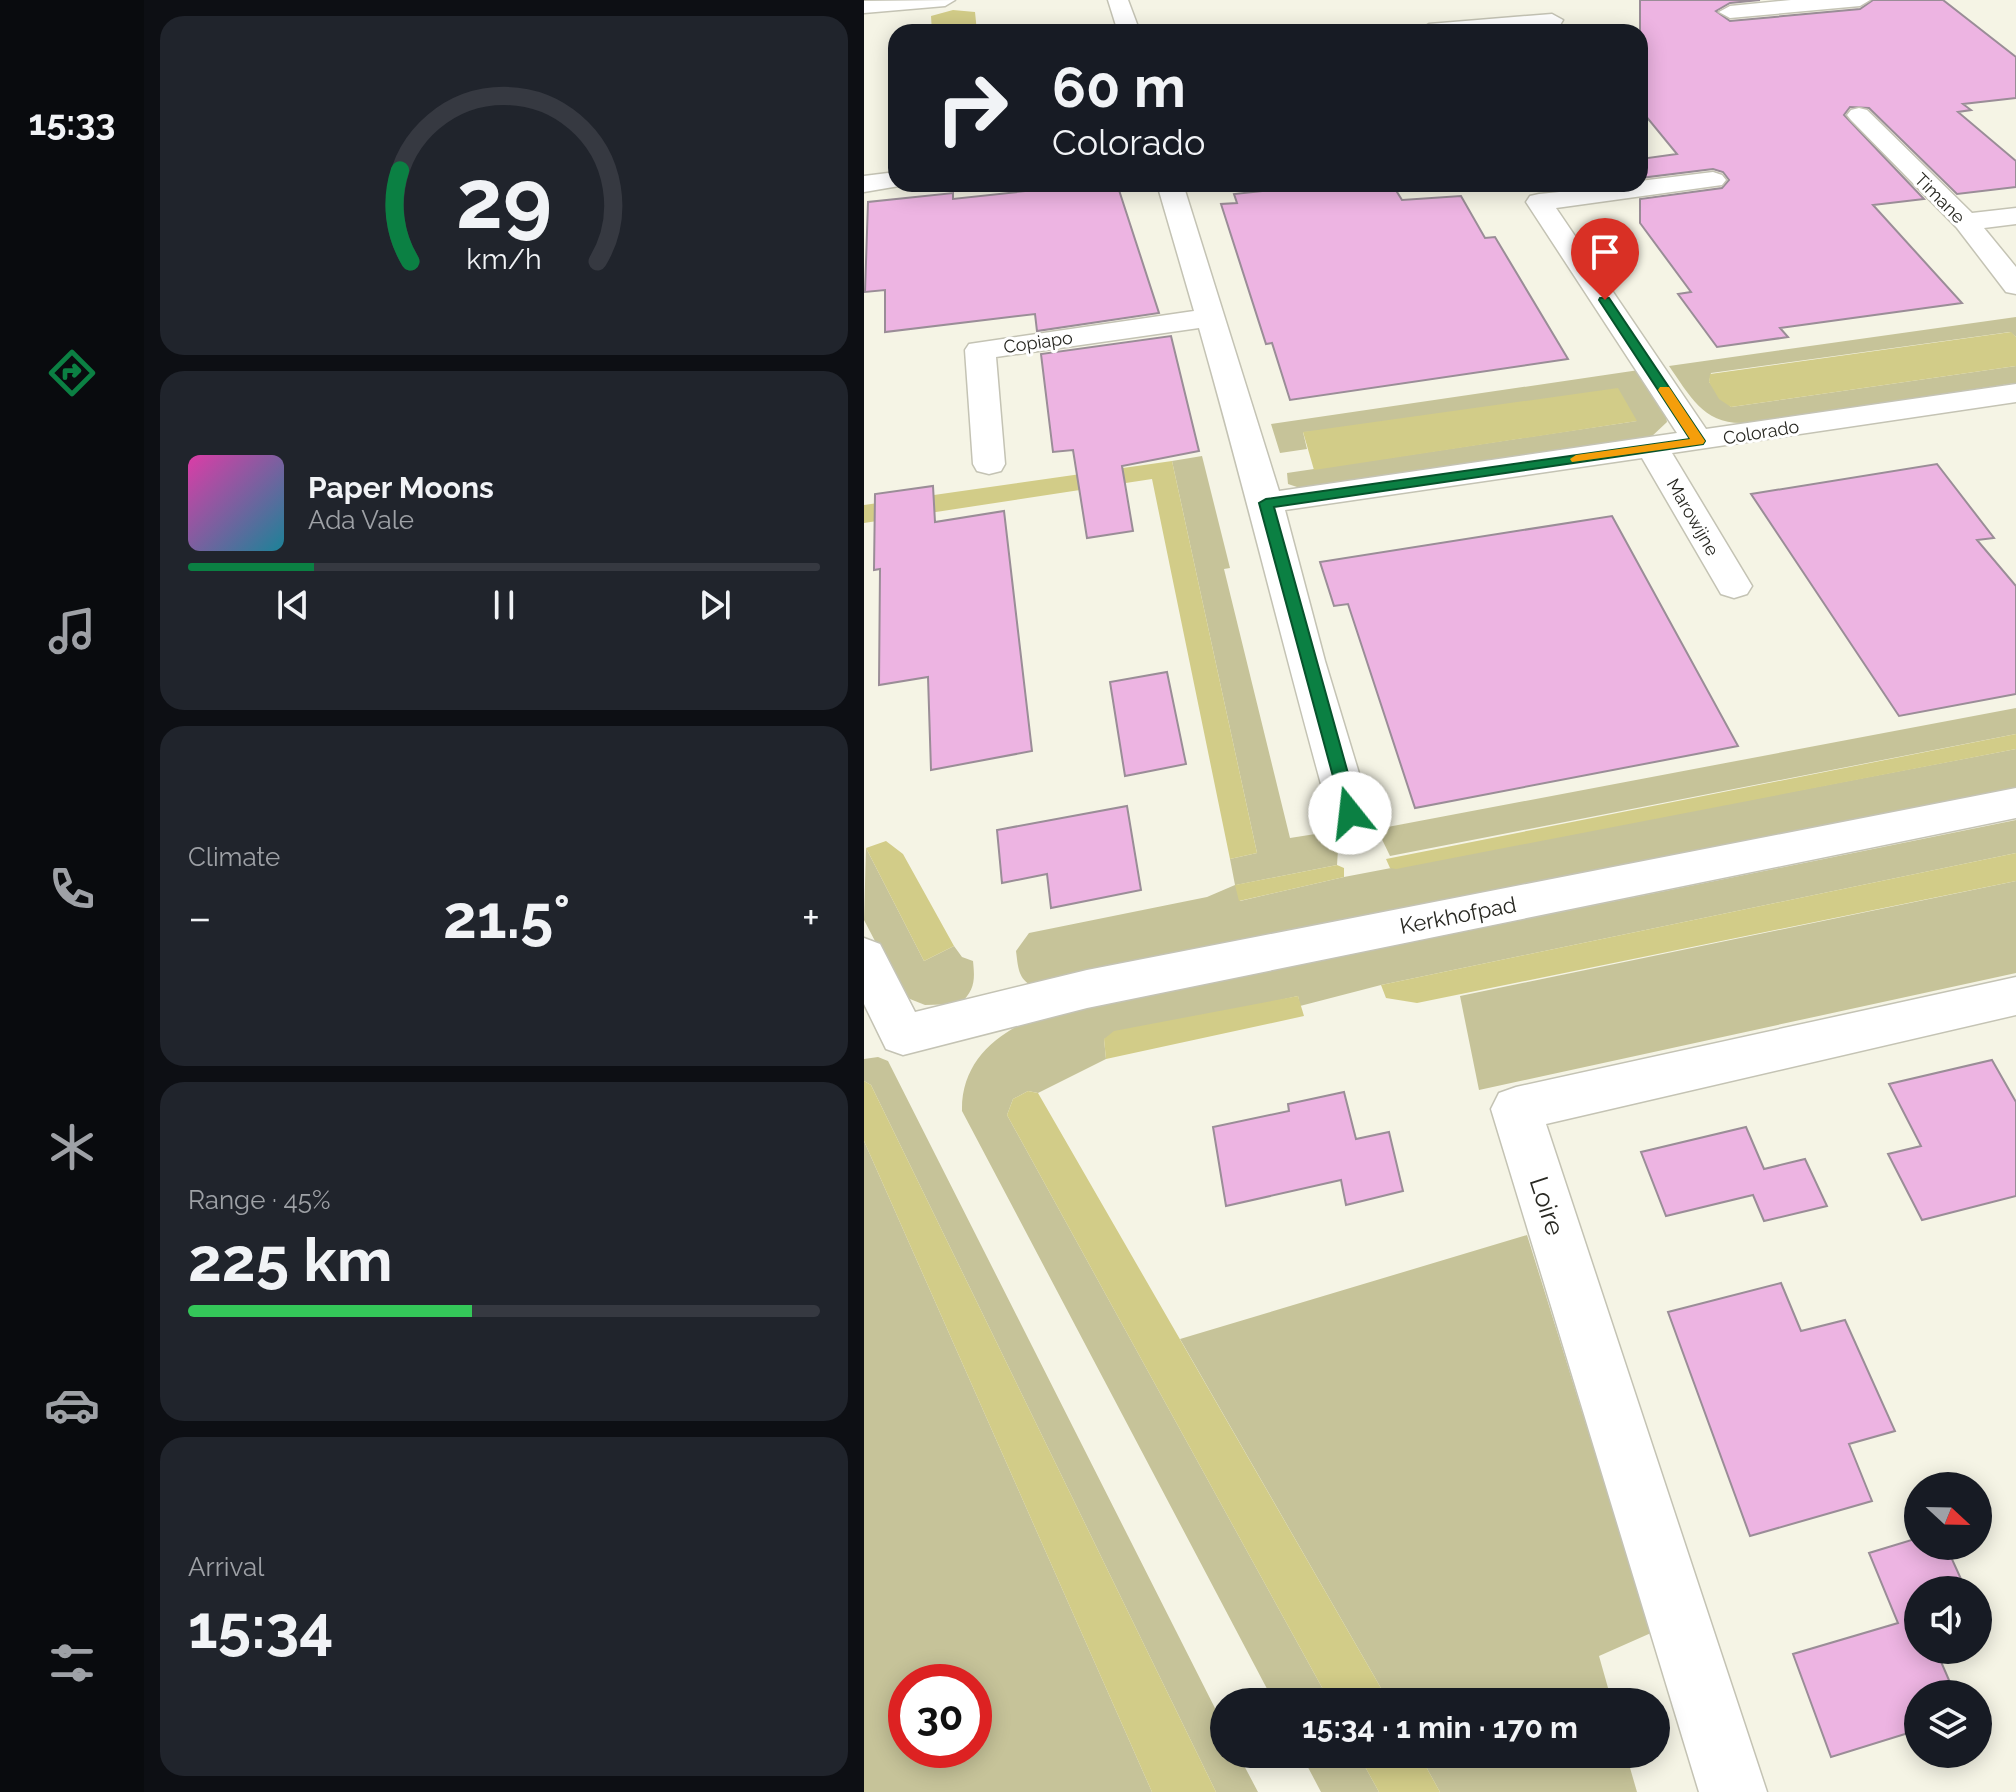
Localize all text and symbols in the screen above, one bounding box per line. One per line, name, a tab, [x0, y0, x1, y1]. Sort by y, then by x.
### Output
text: 60 m	[1052, 54, 1186, 120]
icon: right	[920, 56, 1024, 160]
text: 15:33	[29, 101, 115, 143]
text: Colorado	[1052, 121, 1205, 163]
text: 29	[456, 149, 552, 246]
street label: Timane	[1911, 169, 1970, 228]
pin	[1571, 218, 1639, 300]
icon: arrive	[1583, 230, 1627, 274]
text: km/h	[466, 242, 542, 276]
street label: Copiapo	[1002, 327, 1074, 357]
icon: directions	[44, 345, 100, 401]
street label: Colorado	[1721, 416, 1801, 448]
text: Paper Moons	[308, 470, 494, 505]
street label: Marowijne	[1663, 475, 1724, 560]
text: Ada Vale	[308, 505, 414, 535]
icon: previous	[271, 583, 315, 627]
icon: pause	[482, 583, 526, 627]
icon: next	[693, 583, 737, 627]
icon: music	[44, 603, 100, 659]
position arrow	[1308, 771, 1392, 855]
text: Climate	[188, 842, 280, 872]
icon: phone	[44, 861, 100, 917]
text: 21.5°	[443, 882, 570, 952]
street label: Kerkhofpad	[1398, 891, 1518, 939]
text: −	[188, 892, 212, 943]
text: +	[802, 892, 820, 943]
icon: climate	[44, 1119, 100, 1175]
street label: Loire	[1523, 1173, 1571, 1239]
text: Range · 45%	[188, 1185, 331, 1215]
text: 225 km	[188, 1225, 393, 1295]
icon: car	[44, 1377, 100, 1433]
north arrow	[1904, 1472, 1992, 1560]
map controls	[1904, 1472, 1992, 1768]
text: Arrival	[188, 1552, 264, 1582]
button: sound	[1904, 1576, 1992, 1664]
text: 15:34	[188, 1592, 333, 1662]
icon: filters	[44, 1635, 100, 1691]
speed limit sign: 30	[888, 1664, 992, 1768]
button: layers	[1904, 1680, 1992, 1768]
text: 15:34 · 1 min · 170 m	[1302, 1710, 1578, 1745]

